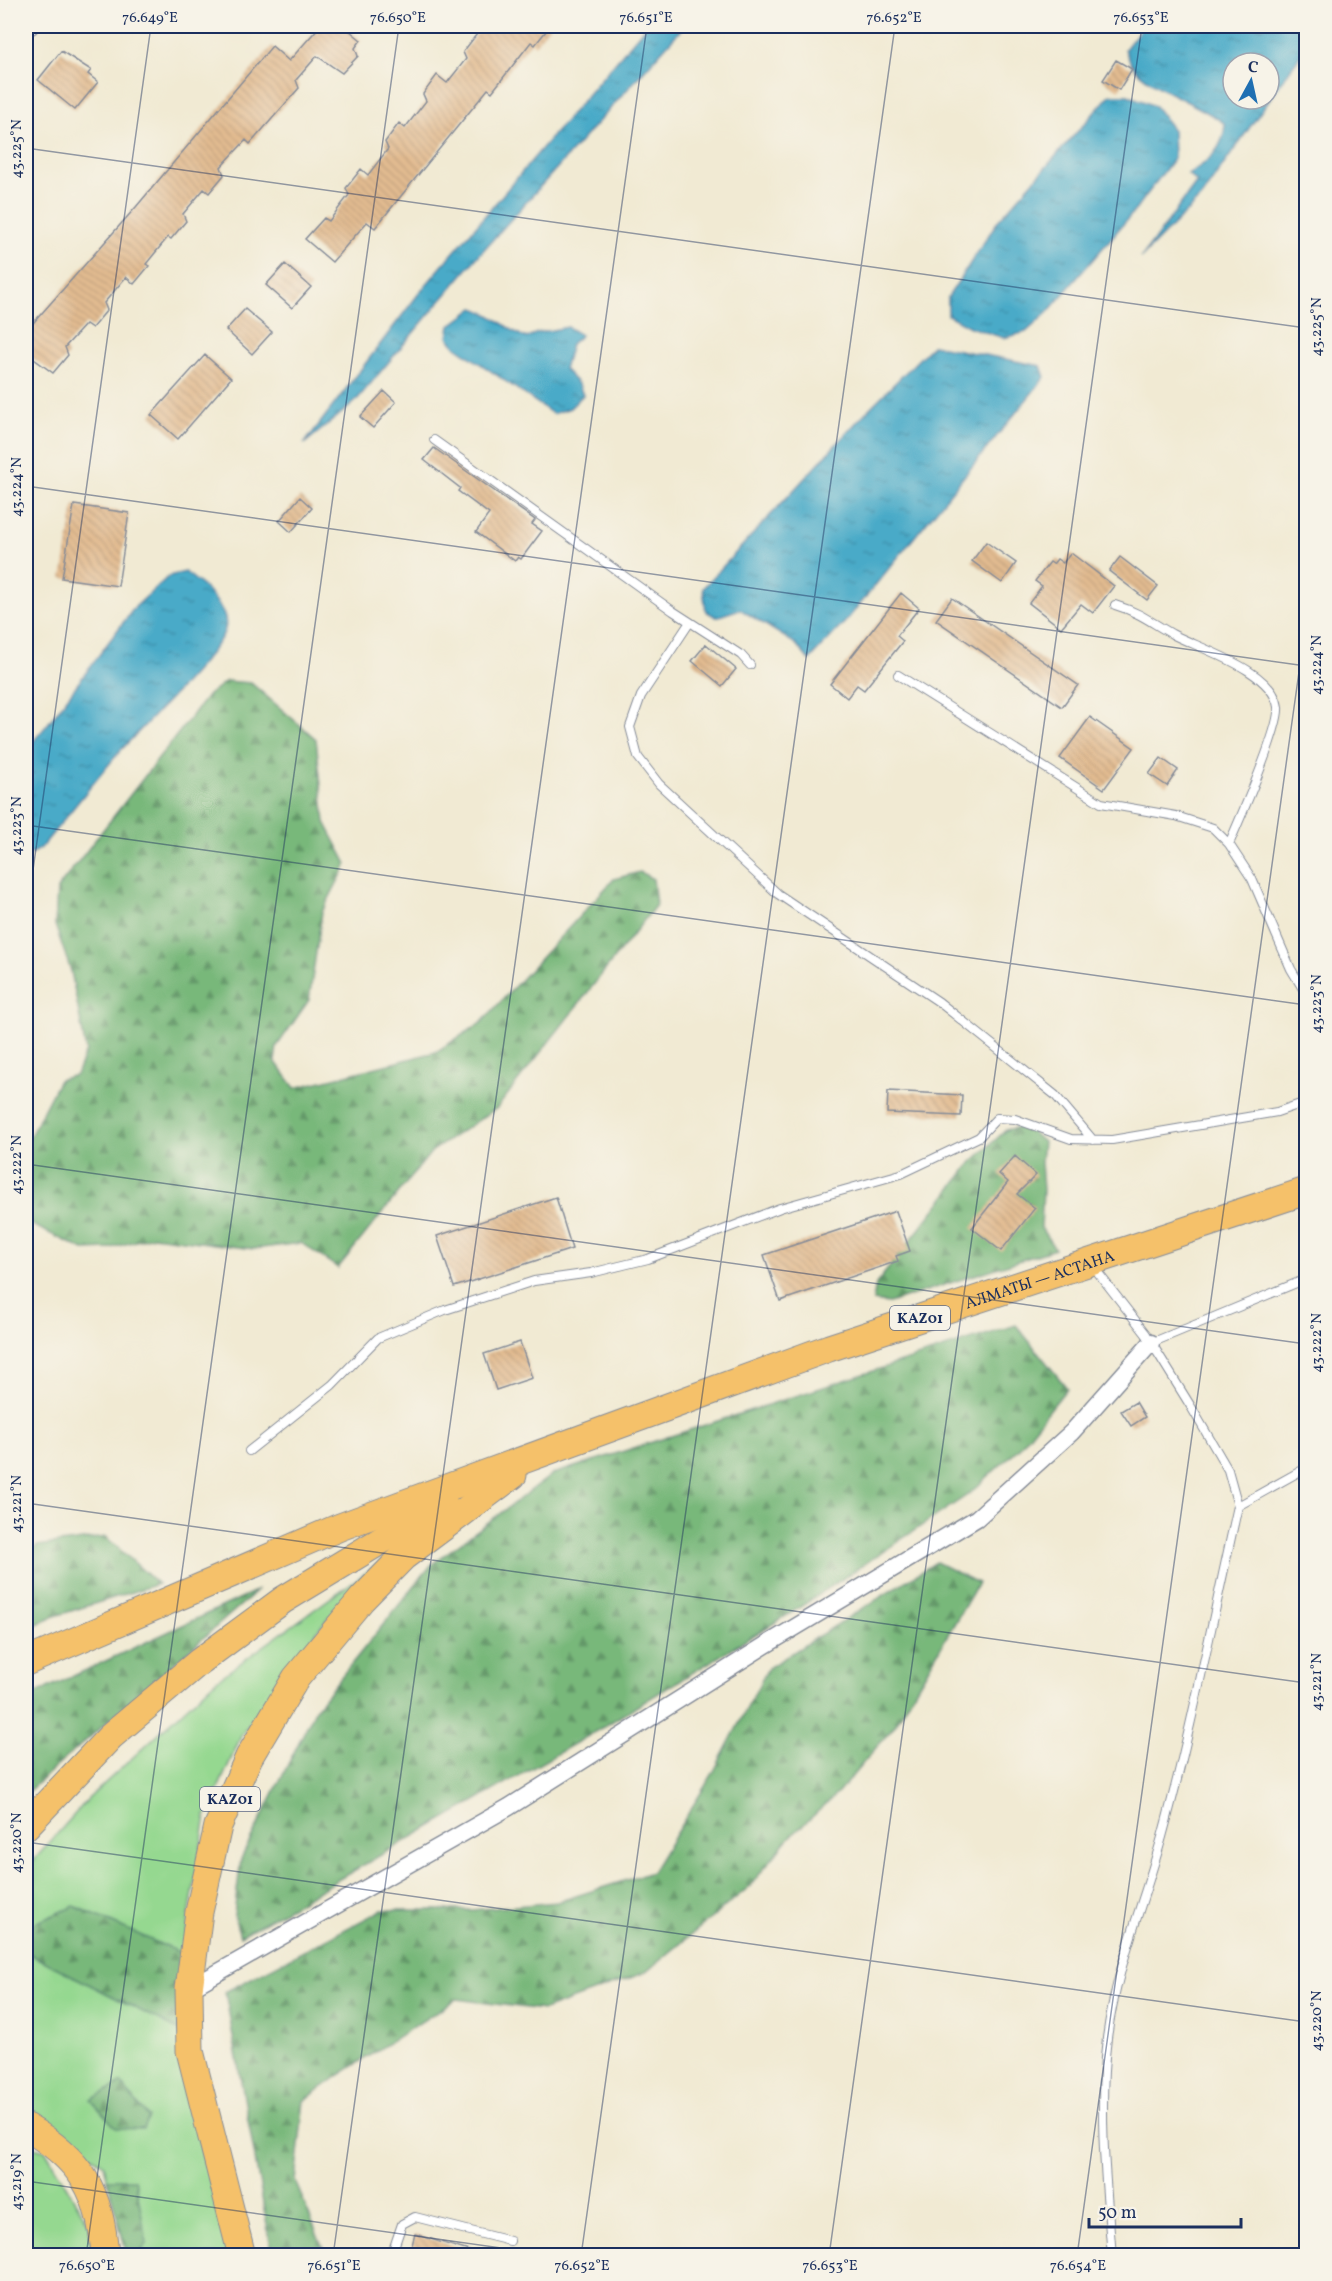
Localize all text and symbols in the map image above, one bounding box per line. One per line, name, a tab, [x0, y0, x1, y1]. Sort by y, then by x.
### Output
text: 76.649°E	[122, 8, 178, 29]
text: 76.650°E	[370, 8, 426, 29]
text: 76.651°E	[619, 8, 673, 29]
text: 76.652°E	[866, 8, 922, 29]
text: 76.653°E	[1113, 8, 1169, 29]
north arrow	[1221, 51, 1281, 111]
text: С	[1246, 57, 1259, 80]
text: 43.225°N	[7, 119, 28, 179]
text: 43.225°N	[1307, 297, 1328, 357]
text: 43.224°N	[7, 457, 28, 517]
text: 43.224°N	[1307, 635, 1328, 695]
text: 43.223°N	[7, 796, 28, 856]
text: 43.223°N	[1307, 974, 1328, 1034]
text: 43.222°N	[7, 1135, 28, 1195]
street label: АЛМАТЫ — АСТАНА	[962, 1246, 1118, 1316]
road number: KАZ01	[890, 1306, 950, 1330]
text: 43.222°N	[1307, 1313, 1328, 1373]
text: 43.221°N	[7, 1475, 28, 1533]
text: 43.221°N	[1307, 1653, 1328, 1711]
road number: KАZ01	[200, 1787, 260, 1811]
text: 43.220°N	[7, 1812, 28, 1874]
text: 43.220°N	[1307, 1990, 1328, 2052]
text: 43.219°N	[7, 2153, 28, 2211]
scale bar	[1089, 2191, 1240, 2229]
text: 50 m	[1098, 2201, 1137, 2226]
text: 76.650°E	[59, 2256, 115, 2277]
text: 76.651°E	[307, 2256, 361, 2277]
text: 76.652°E	[554, 2256, 610, 2277]
text: 76.653°E	[802, 2256, 858, 2277]
text: 76.654°E	[1050, 2256, 1106, 2277]

